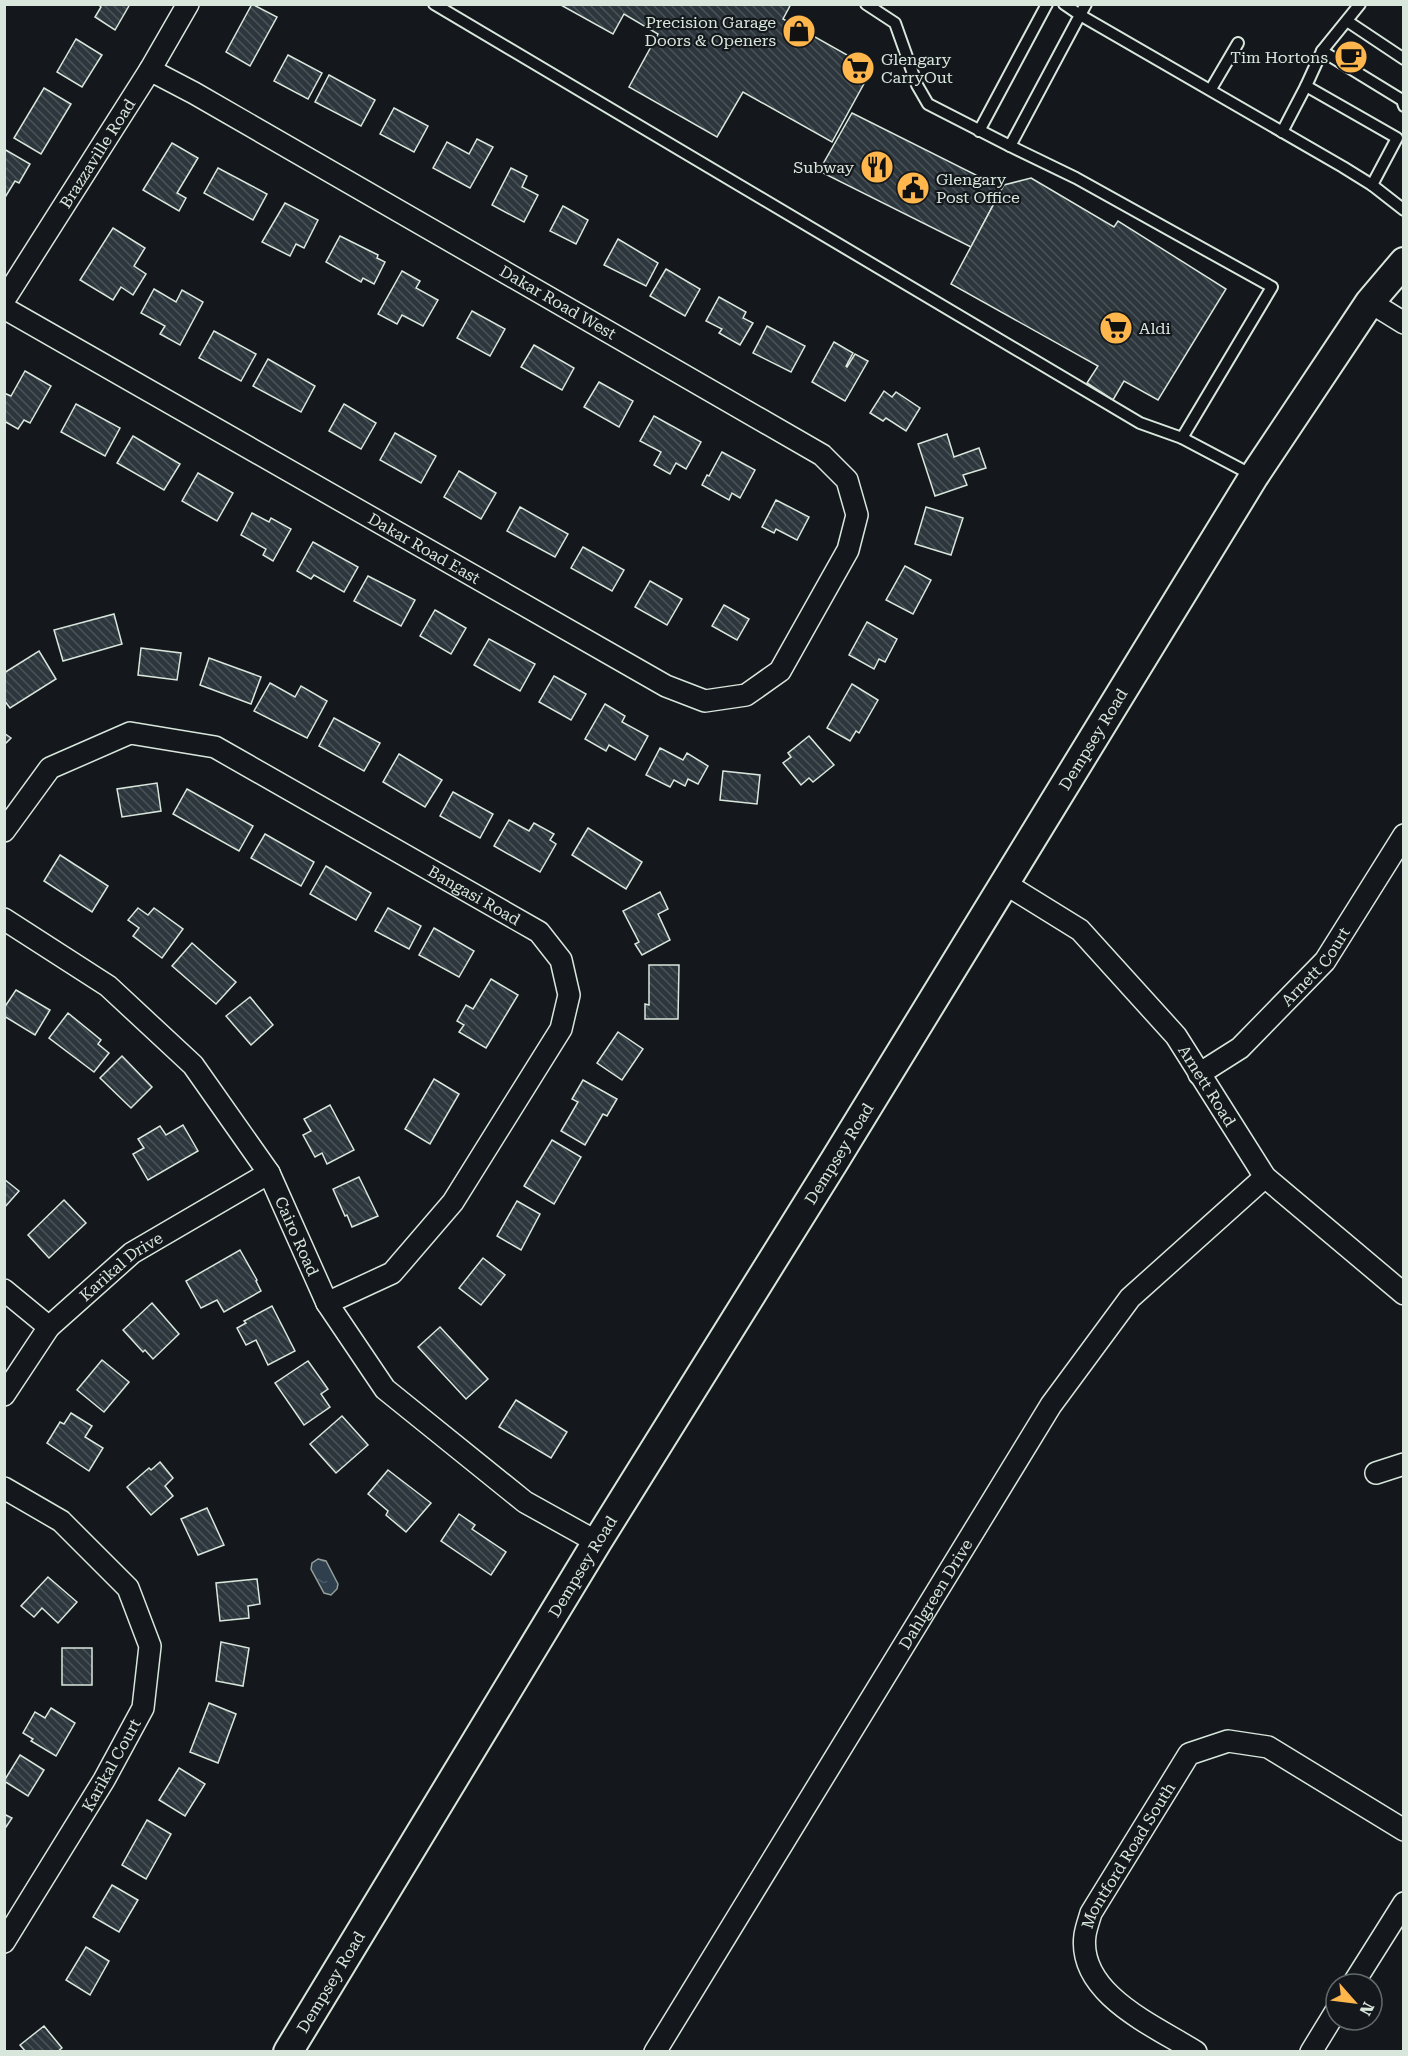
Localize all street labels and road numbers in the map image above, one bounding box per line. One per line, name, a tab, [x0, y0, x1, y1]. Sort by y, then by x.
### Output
street label: Brazzaville Road	[56, 95, 139, 212]
street label: Dakar Road West	[496, 261, 619, 343]
street label: Dakar Road East	[365, 509, 484, 588]
street label: Dempsey Road	[1055, 685, 1131, 793]
street label: Bangasi Road	[424, 862, 524, 929]
street label: Arnett Court	[1277, 924, 1354, 1010]
street label: Arnett Road	[1174, 1042, 1240, 1130]
street label: Dempsey Road	[801, 1100, 878, 1208]
street label: Cairo Road	[271, 1194, 323, 1279]
street label: Karikal Drive	[76, 1228, 166, 1305]
street label: Dempsey Road	[545, 1512, 621, 1621]
street label: Dahlgreen Drive	[895, 1536, 977, 1653]
street label: Karikal Court	[78, 1716, 145, 1815]
street label: Montford Road South	[1078, 1779, 1179, 1931]
street label: Dempsey Road	[293, 1928, 369, 2036]

